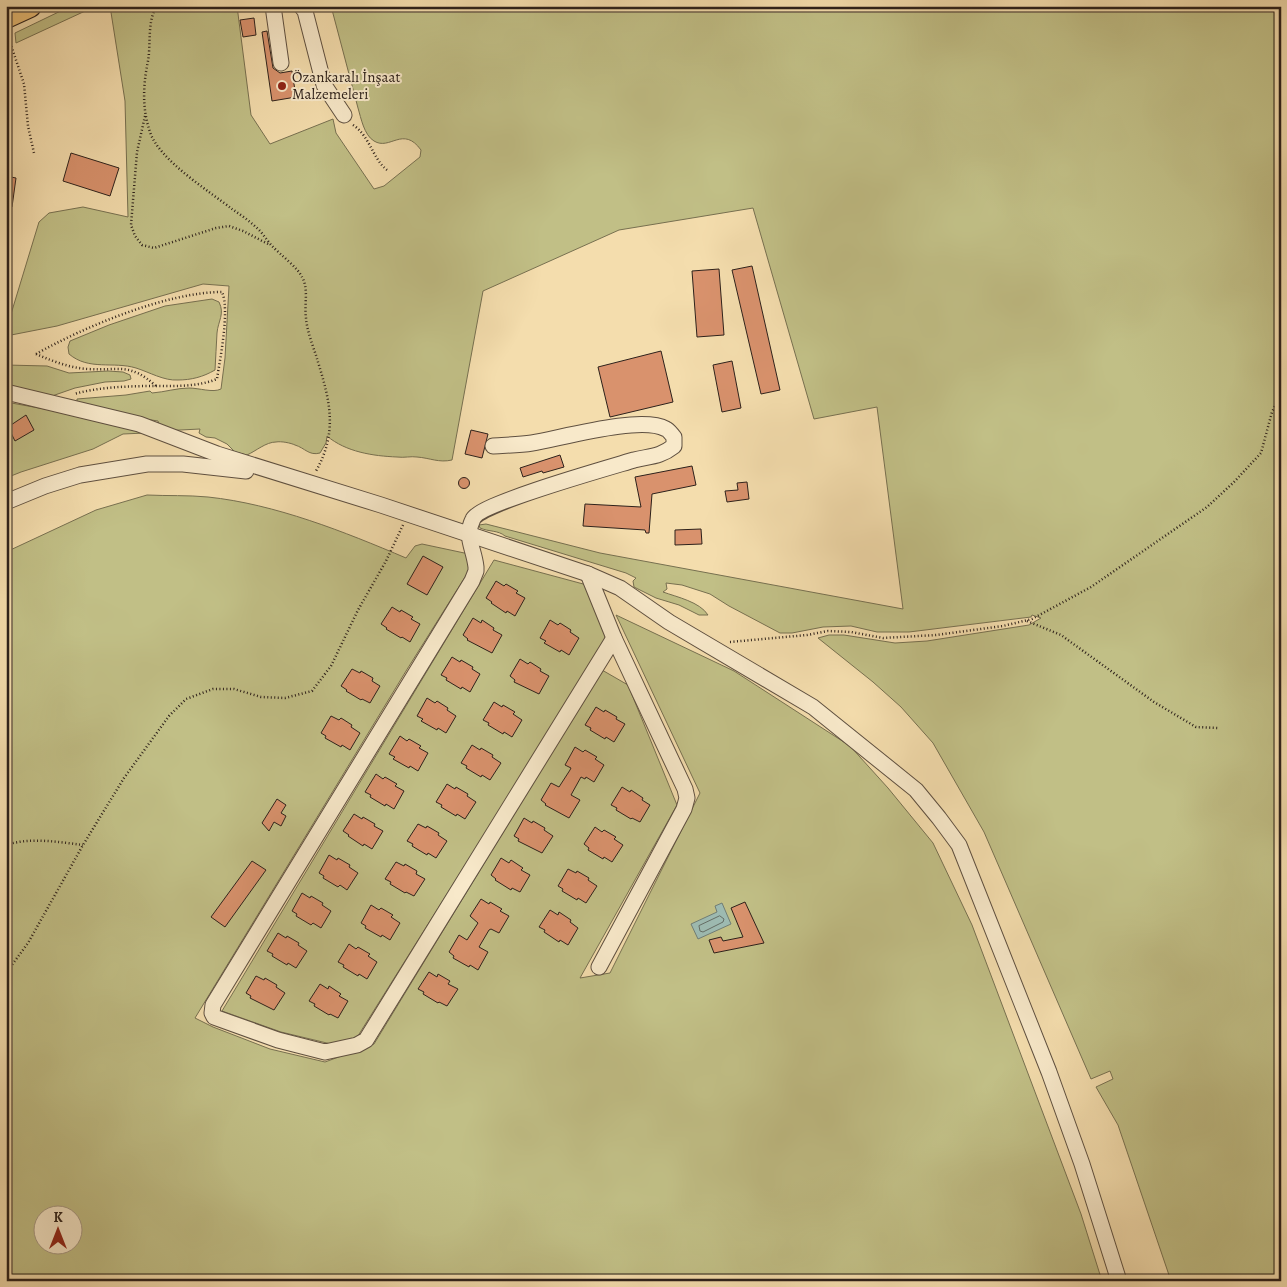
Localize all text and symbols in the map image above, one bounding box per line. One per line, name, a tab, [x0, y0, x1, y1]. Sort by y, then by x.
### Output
place label: Özankaralı İnşaat Malzemeleri	[292, 67, 401, 104]
marker: Özankaralı İnşaat Malzemeleri	[276, 80, 288, 92]
north arrow	[32, 1204, 82, 1254]
text: K	[53, 1208, 63, 1227]

